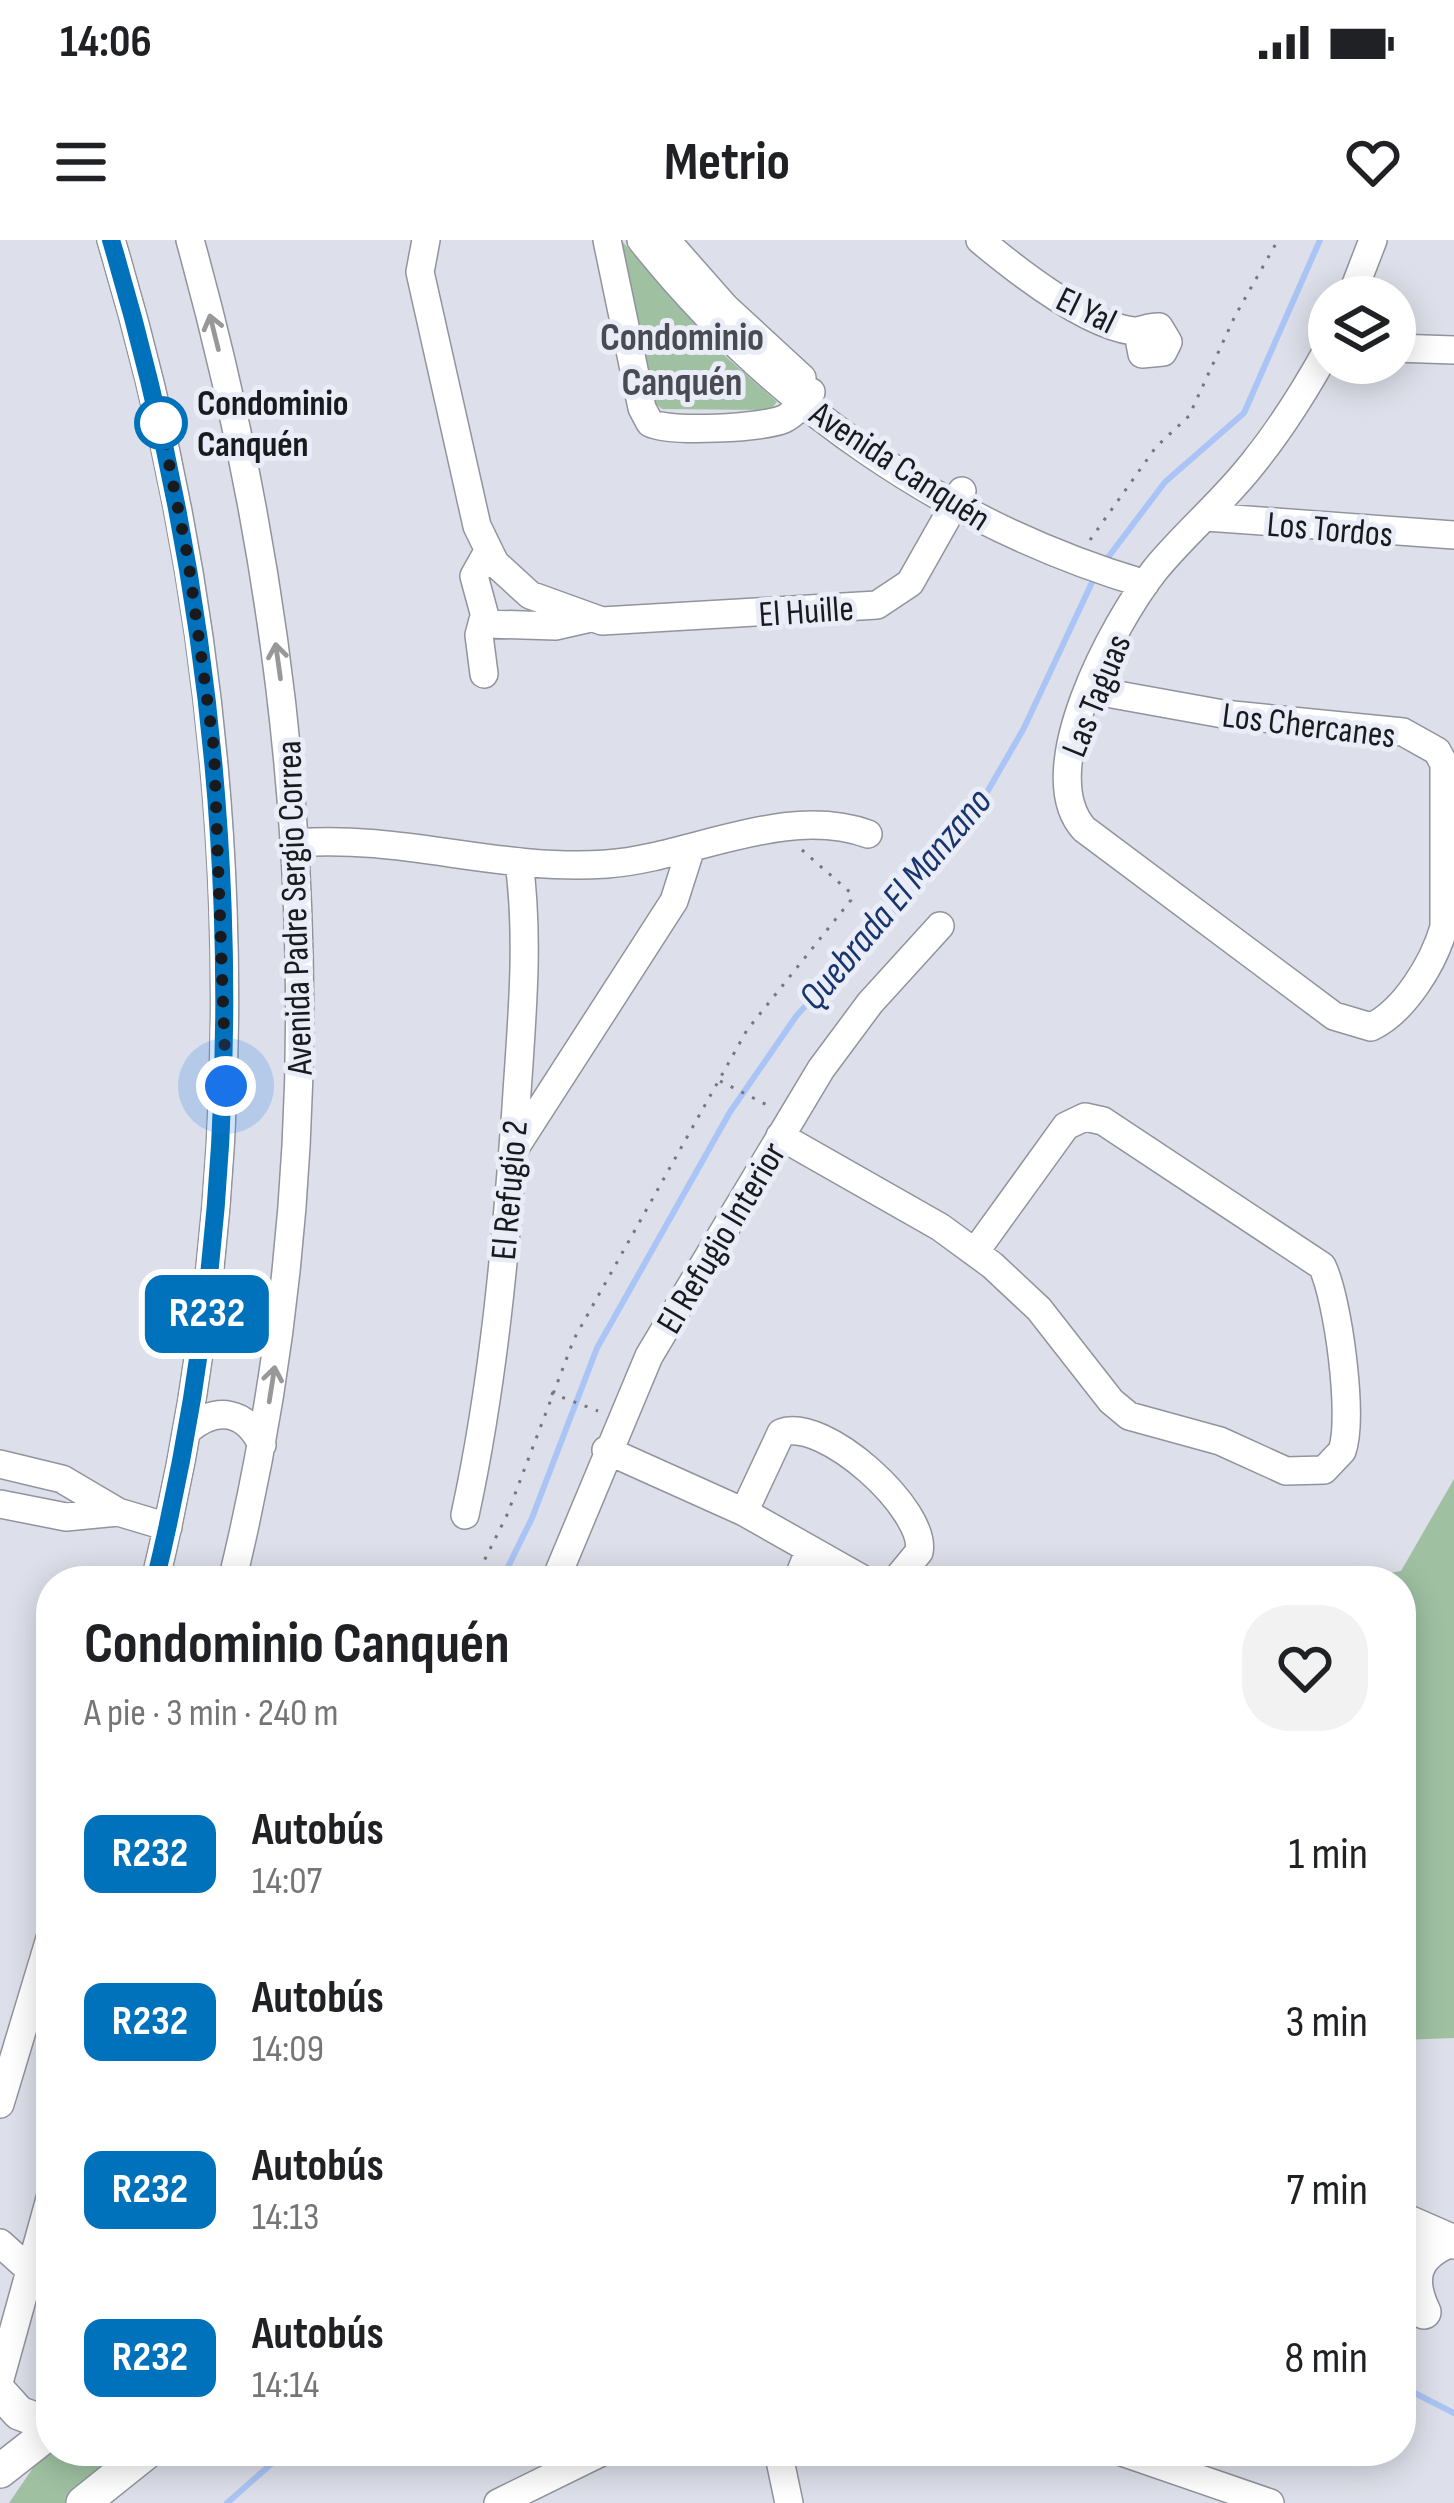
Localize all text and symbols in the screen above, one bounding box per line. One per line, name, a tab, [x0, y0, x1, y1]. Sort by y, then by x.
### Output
text: 14:06	[60, 15, 152, 70]
icon: menu	[48, 129, 114, 195]
icon: heart	[1340, 129, 1406, 195]
text: Metrio	[664, 130, 790, 195]
map controls	[1308, 276, 1416, 384]
button: layers	[1308, 276, 1416, 384]
street label: El Yal	[1049, 278, 1123, 344]
one-way arrow	[202, 314, 225, 352]
district label: Condominio Canquén	[600, 315, 764, 407]
place label: Condominio Canquén	[197, 383, 349, 467]
street label: Avenida Canquén	[801, 392, 998, 541]
marker: Condominio Canquén	[136, 398, 186, 448]
street label: Los Tordos	[1265, 504, 1395, 557]
street label: El Huille	[757, 588, 855, 637]
street label: Las Taguas	[1053, 628, 1141, 763]
one-way arrow	[267, 642, 289, 681]
street label: Los Chercanes	[1220, 695, 1398, 758]
street label: Avenida Padre Sergio Correa	[268, 740, 323, 1077]
water label: Quebrada El Manzano	[790, 779, 1002, 1020]
your location	[196, 1056, 256, 1116]
street label: El Refugio 2	[483, 1119, 538, 1262]
street label: El Refugio Interior	[648, 1135, 796, 1342]
line badge: R232	[123, 1275, 291, 1353]
text: R232	[169, 1288, 245, 1339]
one-way arrow	[261, 1365, 284, 1404]
button: heart	[1242, 1605, 1368, 1731]
text: Condominio Canquén	[84, 1611, 510, 1679]
text: A pie · 3 min · 240 m	[84, 1690, 339, 1737]
text: Autobús	[252, 1803, 384, 1858]
text: 1 min	[1289, 1827, 1368, 1882]
text: R232	[112, 1828, 188, 1879]
text: 14:07	[252, 1858, 322, 1905]
text: Autobús	[252, 1971, 384, 2026]
text: 3 min	[1285, 1995, 1368, 2050]
text: R232	[112, 1996, 188, 2047]
text: 14:09	[252, 2026, 324, 2073]
text: Autobús	[252, 2139, 384, 2194]
text: 7 min	[1286, 2163, 1368, 2218]
text: R232	[112, 2164, 188, 2215]
text: 14:13	[252, 2194, 319, 2241]
text: Autobús	[252, 2307, 384, 2362]
text: 8 min	[1285, 2331, 1368, 2386]
text: R232	[112, 2332, 188, 2383]
text: 14:14	[252, 2362, 319, 2409]

